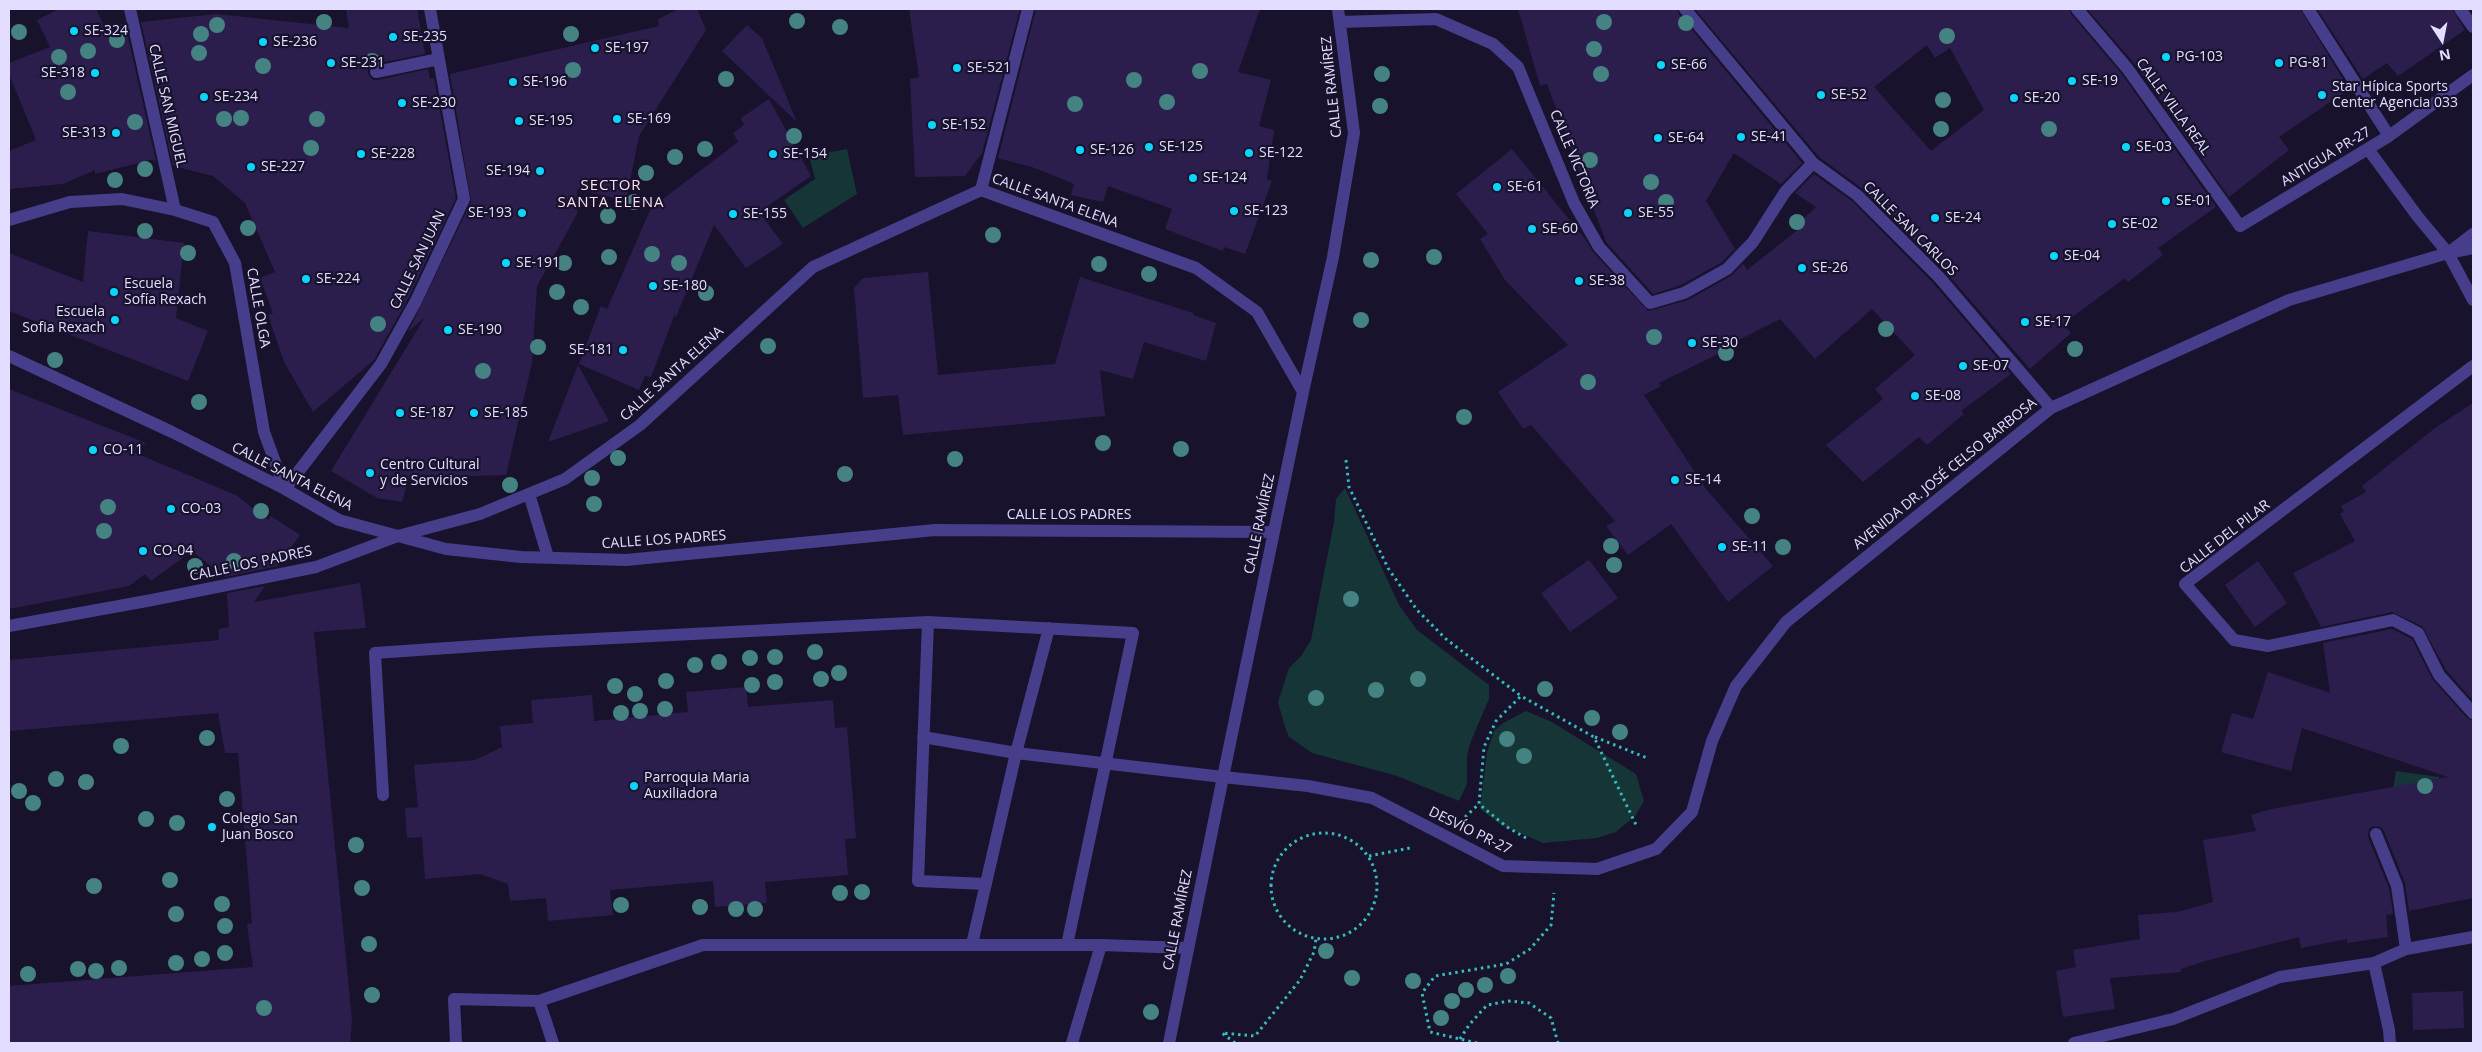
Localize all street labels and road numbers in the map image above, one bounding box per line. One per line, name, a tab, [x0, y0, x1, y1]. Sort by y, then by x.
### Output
street label: CALLE RAMÍREZ	[1318, 35, 1346, 139]
street label: CALLE SAN MIGUEL	[145, 43, 189, 169]
street label: CALLE VILLA REAL	[2132, 55, 2214, 159]
street label: CALLE VICTORIA	[1546, 107, 1602, 211]
street label: ANTIGUA PR-27	[2278, 124, 2374, 190]
street label: CALLE SANTA ELENA	[990, 170, 1120, 232]
street label: CALLE SAN CARLOS	[1859, 178, 1961, 280]
street label: CALLE SAN JUAN	[387, 208, 449, 312]
street label: CALLE OLGA	[243, 267, 273, 349]
street label: CALLE SANTA ELENA	[617, 323, 727, 425]
street label: AVENIDA DR. JOSÉ CELSO BARBOSA	[1850, 395, 2040, 553]
street label: CALLE SANTA ELENA	[229, 439, 355, 515]
street label: CALLE RAMÍREZ	[1241, 472, 1279, 576]
street label: CALLE DEL PILAR	[2177, 497, 2273, 577]
street label: CALLE LOS PADRES	[1007, 507, 1131, 523]
street label: CALLE LOS PADRES	[601, 527, 727, 553]
street label: CALLE LOS PADRES	[188, 543, 314, 585]
street label: DESVÍO PR-27	[1426, 804, 1514, 858]
street label: CALLE RAMÍREZ	[1160, 868, 1196, 972]

